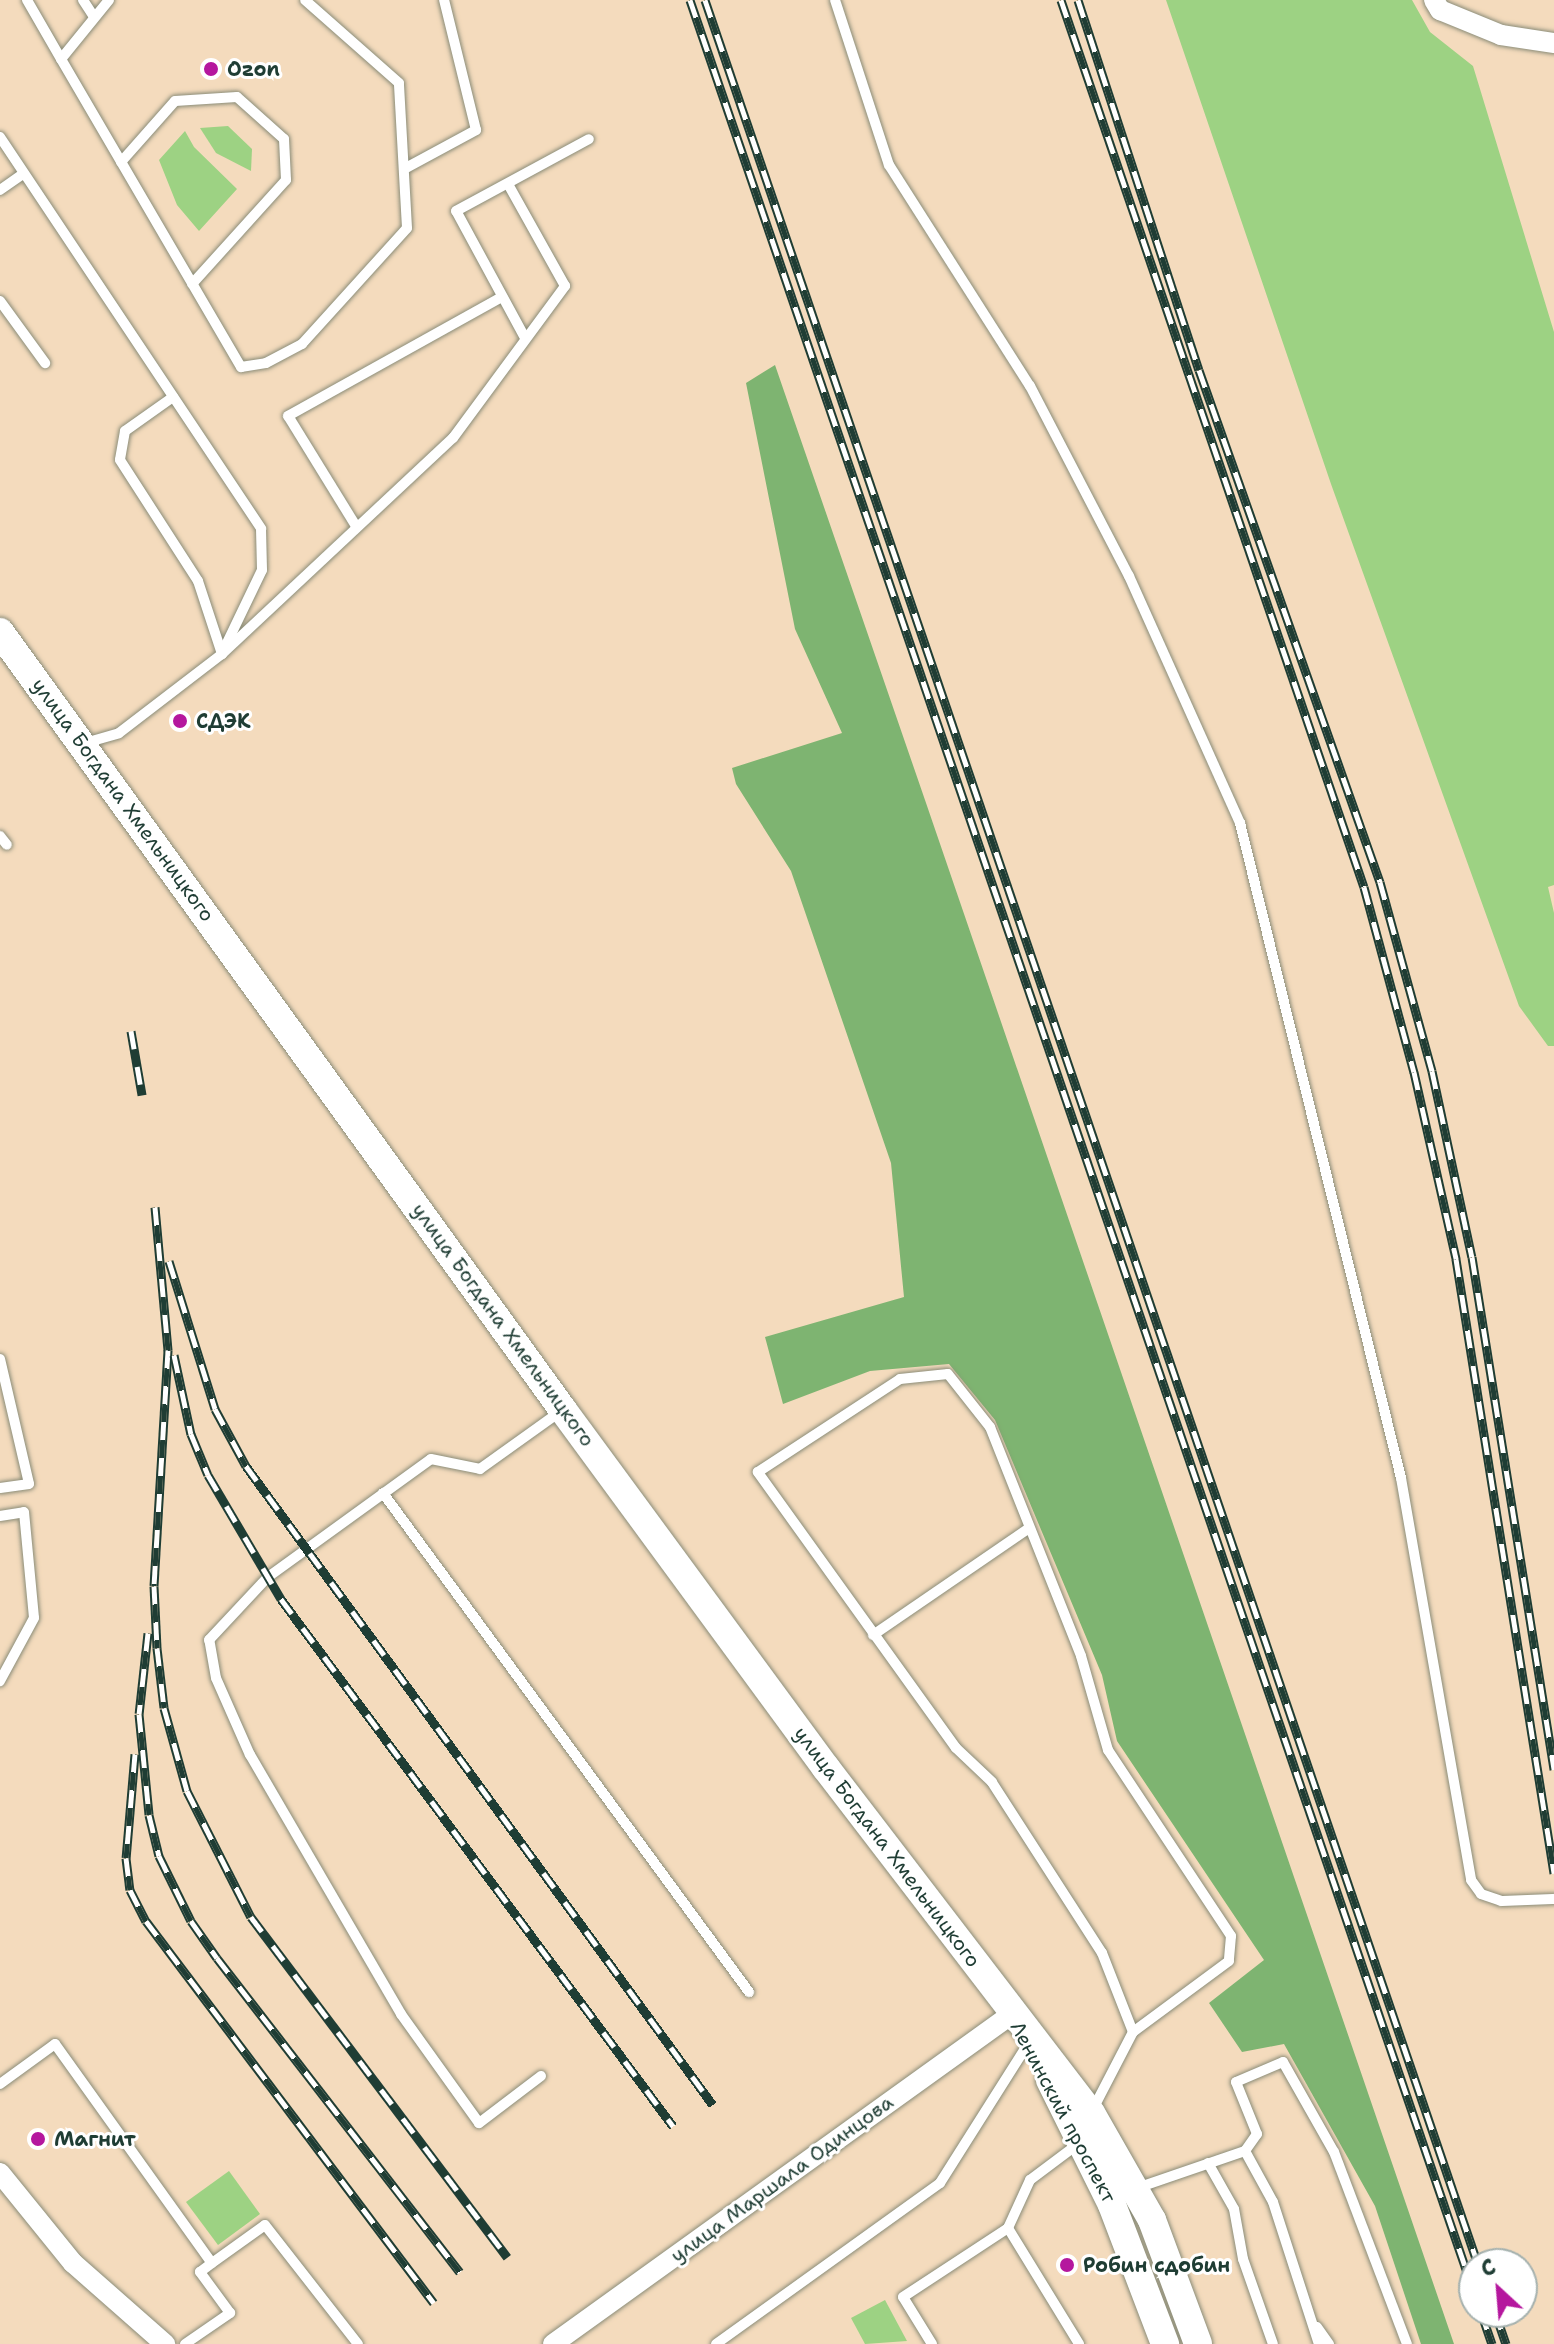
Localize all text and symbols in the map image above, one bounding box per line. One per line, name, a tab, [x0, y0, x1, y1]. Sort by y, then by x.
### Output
place label: Ozon	[227, 57, 280, 81]
marker: Ozon	[202, 60, 220, 78]
street label: улица Богдана Хмельницкого	[27, 674, 219, 926]
place label: СДЭК	[196, 709, 251, 733]
marker: СДЭК	[171, 712, 189, 730]
street label: улица Богдана Хмельницкого	[407, 1199, 599, 1451]
street label: улица Богдана Хмельницкого	[789, 1722, 985, 1972]
street label: Ленинский проспект	[1005, 2017, 1121, 2207]
street label: улица Маршала Одинцова	[666, 2090, 898, 2268]
place label: Магнит	[54, 2127, 136, 2151]
marker: Магнит	[29, 2130, 47, 2148]
north arrow	[1458, 2248, 1538, 2328]
text: С	[1476, 2252, 1501, 2284]
place label: Робин сдобин	[1083, 2253, 1230, 2277]
marker: Робин сдобин	[1058, 2256, 1076, 2274]

